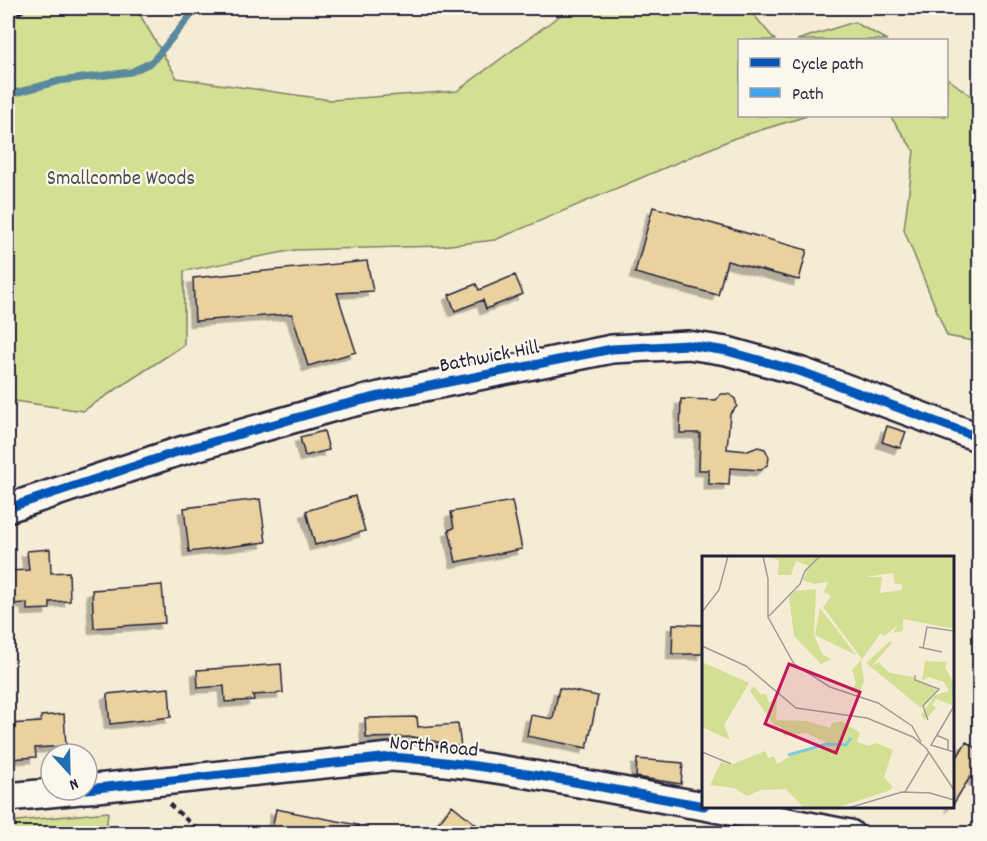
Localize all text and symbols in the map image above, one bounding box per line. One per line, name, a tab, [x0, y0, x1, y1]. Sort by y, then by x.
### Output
legend	[738, 39, 948, 117]
text: Cycle path	[792, 53, 863, 78]
text: Path	[792, 83, 824, 108]
park label: Smallcombe Woods	[47, 165, 195, 195]
street label: Bathwick Hill	[437, 334, 542, 382]
inset map	[702, 556, 954, 808]
street label: North Road	[388, 729, 479, 767]
north arrow	[39, 742, 99, 802]
text: N	[66, 771, 82, 796]

